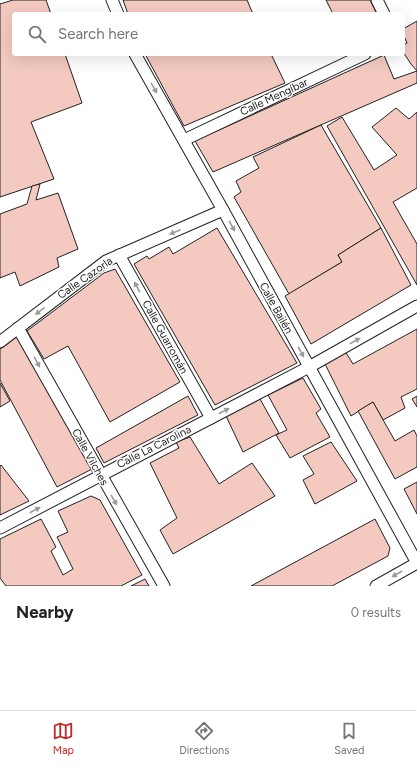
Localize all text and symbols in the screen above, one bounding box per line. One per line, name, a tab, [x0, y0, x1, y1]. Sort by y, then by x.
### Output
search box	[12, 12, 405, 56]
icon: search	[26, 23, 48, 45]
text: Search here	[58, 25, 138, 43]
street label: Calle Mengíbar	[238, 75, 310, 118]
one-way arrow	[151, 82, 158, 94]
one-way arrow	[228, 220, 235, 232]
one-way arrow	[168, 229, 180, 235]
street label: Calle Cazorla	[55, 254, 115, 302]
street label: Calle Bailén	[257, 280, 295, 336]
one-way arrow	[133, 281, 140, 292]
street label: Calle Guarromán	[139, 298, 191, 376]
one-way arrow	[34, 307, 45, 316]
one-way arrow	[349, 338, 361, 344]
one-way arrow	[297, 346, 304, 358]
one-way arrow	[34, 356, 40, 368]
one-way arrow	[219, 408, 230, 414]
street label: Calle La Carolina	[115, 423, 193, 471]
street label: Calle Vilches	[69, 426, 111, 488]
one-way arrow	[111, 494, 118, 506]
one-way arrow	[29, 506, 40, 513]
one-way arrow	[391, 571, 402, 578]
text: Nearby	[16, 602, 74, 622]
text: 0 results	[351, 605, 401, 620]
tab: Map	[52, 720, 74, 757]
tab: Directions	[179, 720, 229, 757]
tab: Saved	[334, 720, 365, 757]

